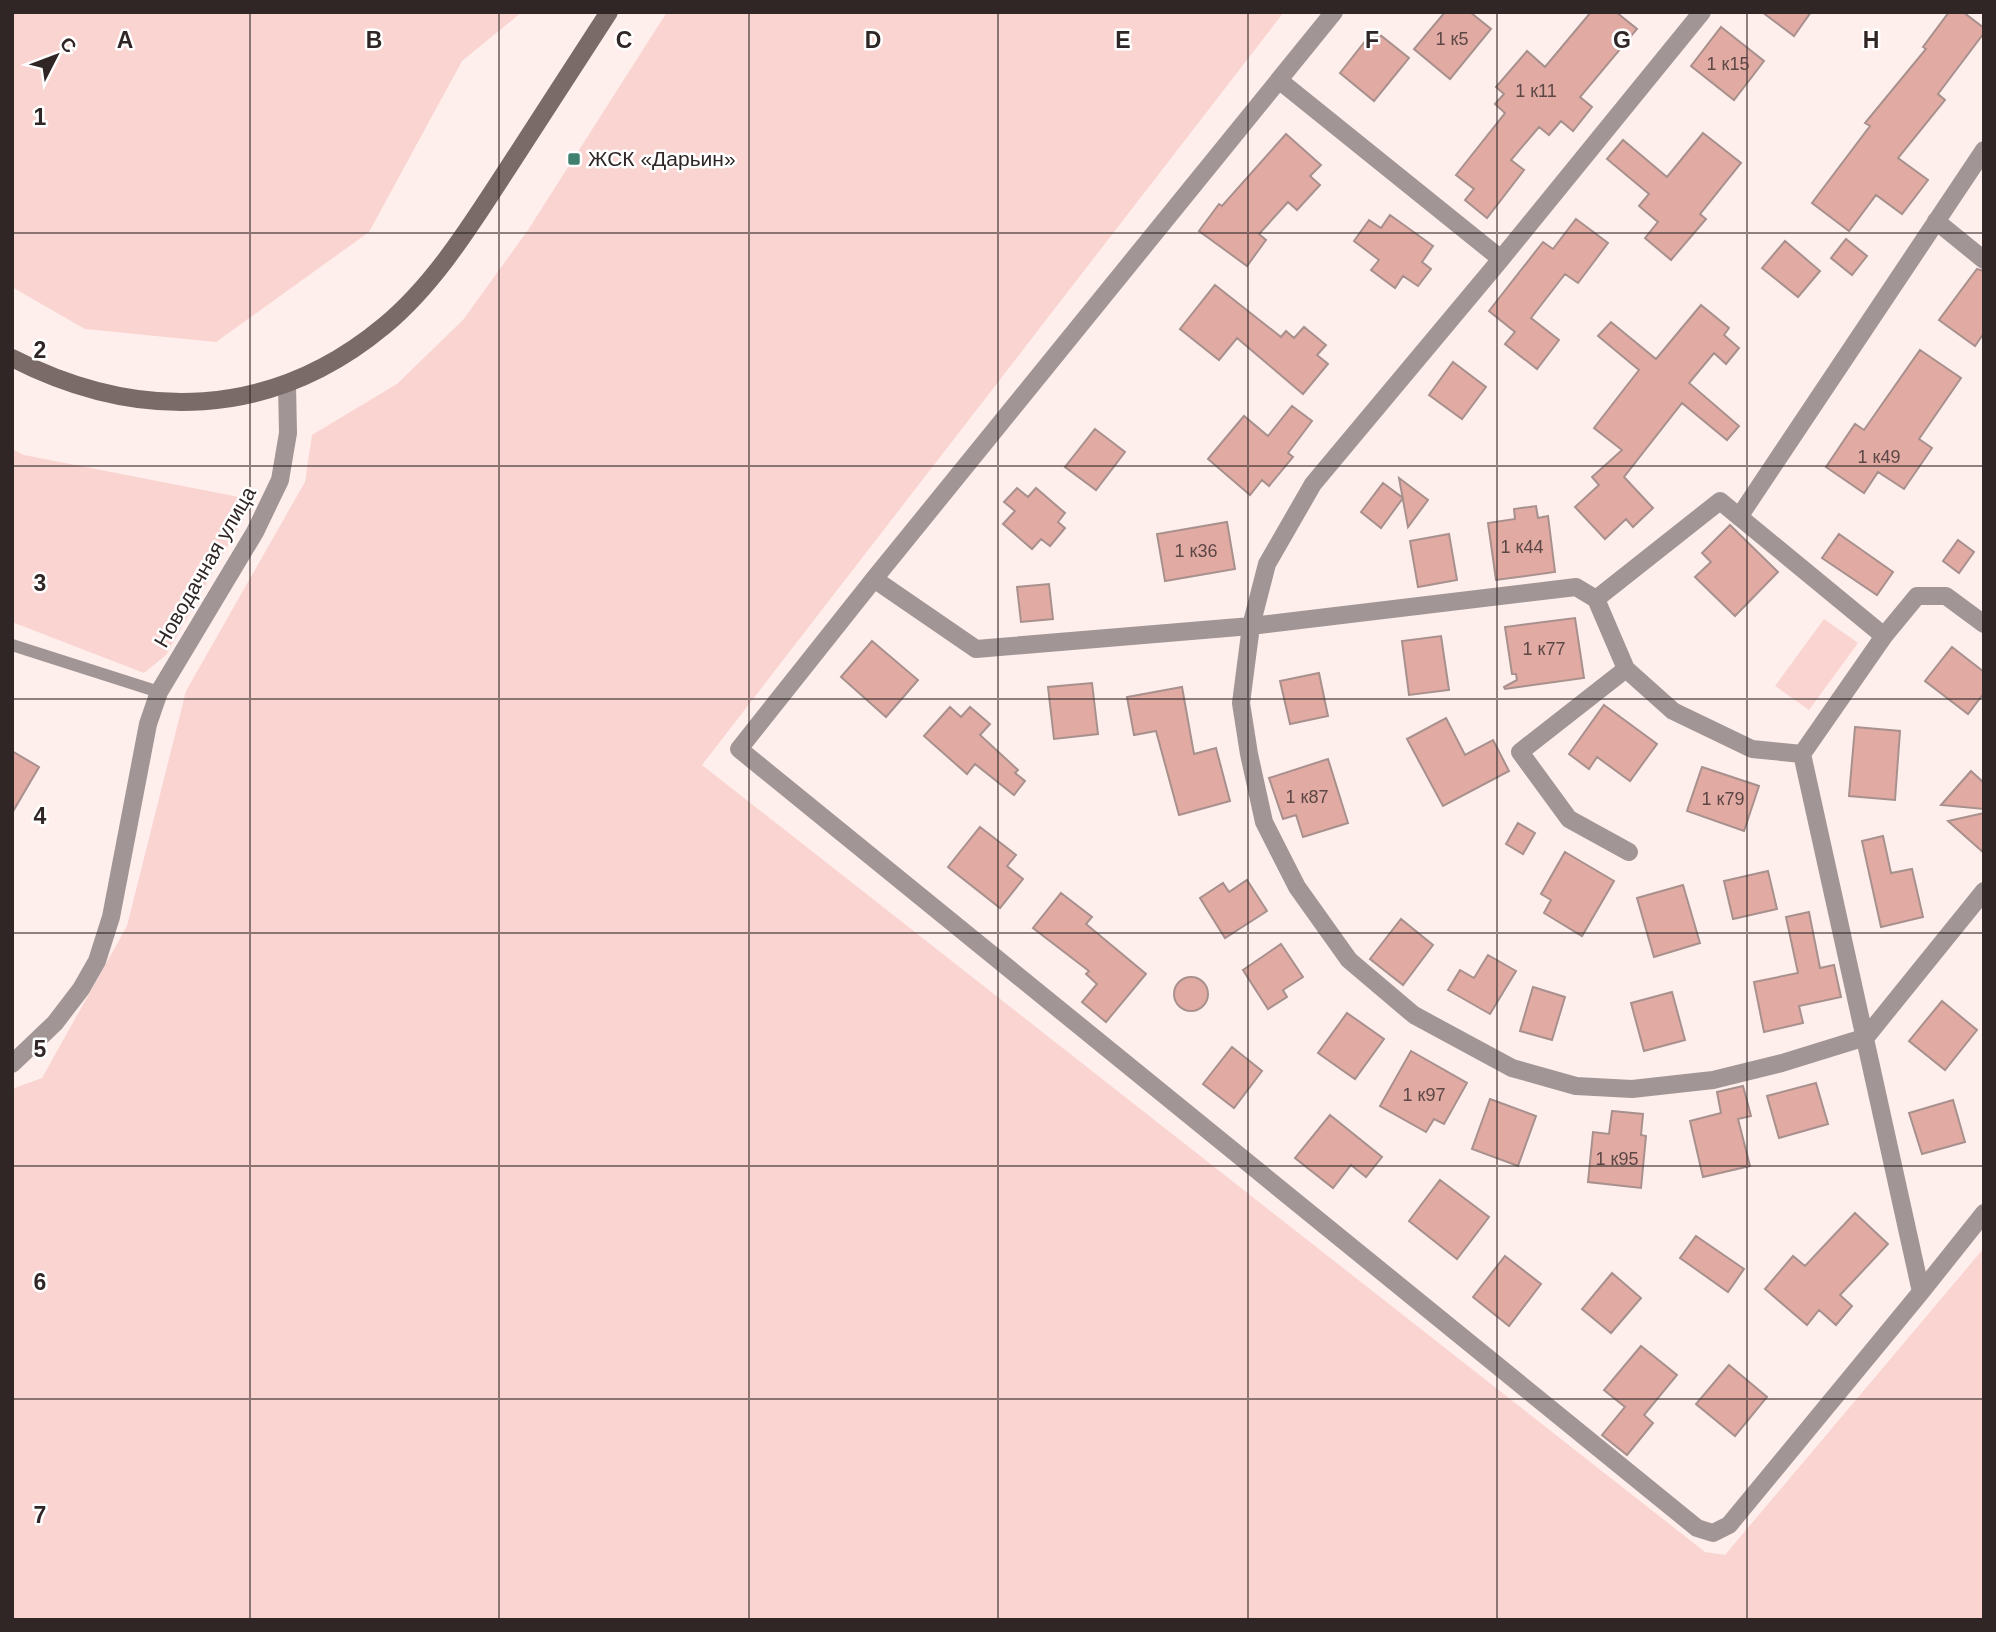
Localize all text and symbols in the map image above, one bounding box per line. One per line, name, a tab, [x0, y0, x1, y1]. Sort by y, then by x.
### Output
north arrow	[21, 21, 91, 91]
text: A	[117, 27, 133, 53]
text: B	[366, 27, 382, 53]
text: C	[616, 27, 632, 53]
text: D	[865, 27, 881, 53]
text: E	[1115, 27, 1131, 53]
text: F	[1365, 27, 1379, 53]
text: G	[1613, 27, 1631, 53]
text: H	[1863, 27, 1879, 53]
house number: 1 к5	[1436, 29, 1468, 49]
text: С	[56, 33, 81, 57]
house number: 1 к15	[1707, 54, 1749, 74]
house number: 1 к11	[1515, 81, 1557, 101]
text: 1	[34, 104, 47, 130]
place label: ЖСК «Дарьин»	[588, 147, 736, 170]
marker: ЖСК «Дарьин»	[566, 151, 582, 167]
text: 2	[34, 337, 46, 363]
house number: 1 к49	[1858, 447, 1900, 467]
street label: Новодачная улица	[149, 482, 260, 651]
house number: 1 к44	[1501, 537, 1543, 557]
house number: 1 к36	[1175, 541, 1217, 561]
text: 3	[34, 570, 46, 596]
house number: 1 к77	[1523, 639, 1565, 659]
house number: 1 к87	[1286, 787, 1328, 807]
house number: 1 к79	[1702, 789, 1744, 809]
text: 4	[34, 803, 47, 829]
text: 5	[34, 1036, 47, 1062]
house number: 1 к97	[1403, 1085, 1445, 1105]
house number: 1 к95	[1596, 1149, 1638, 1169]
text: 6	[34, 1269, 46, 1295]
text: 7	[34, 1502, 46, 1528]

